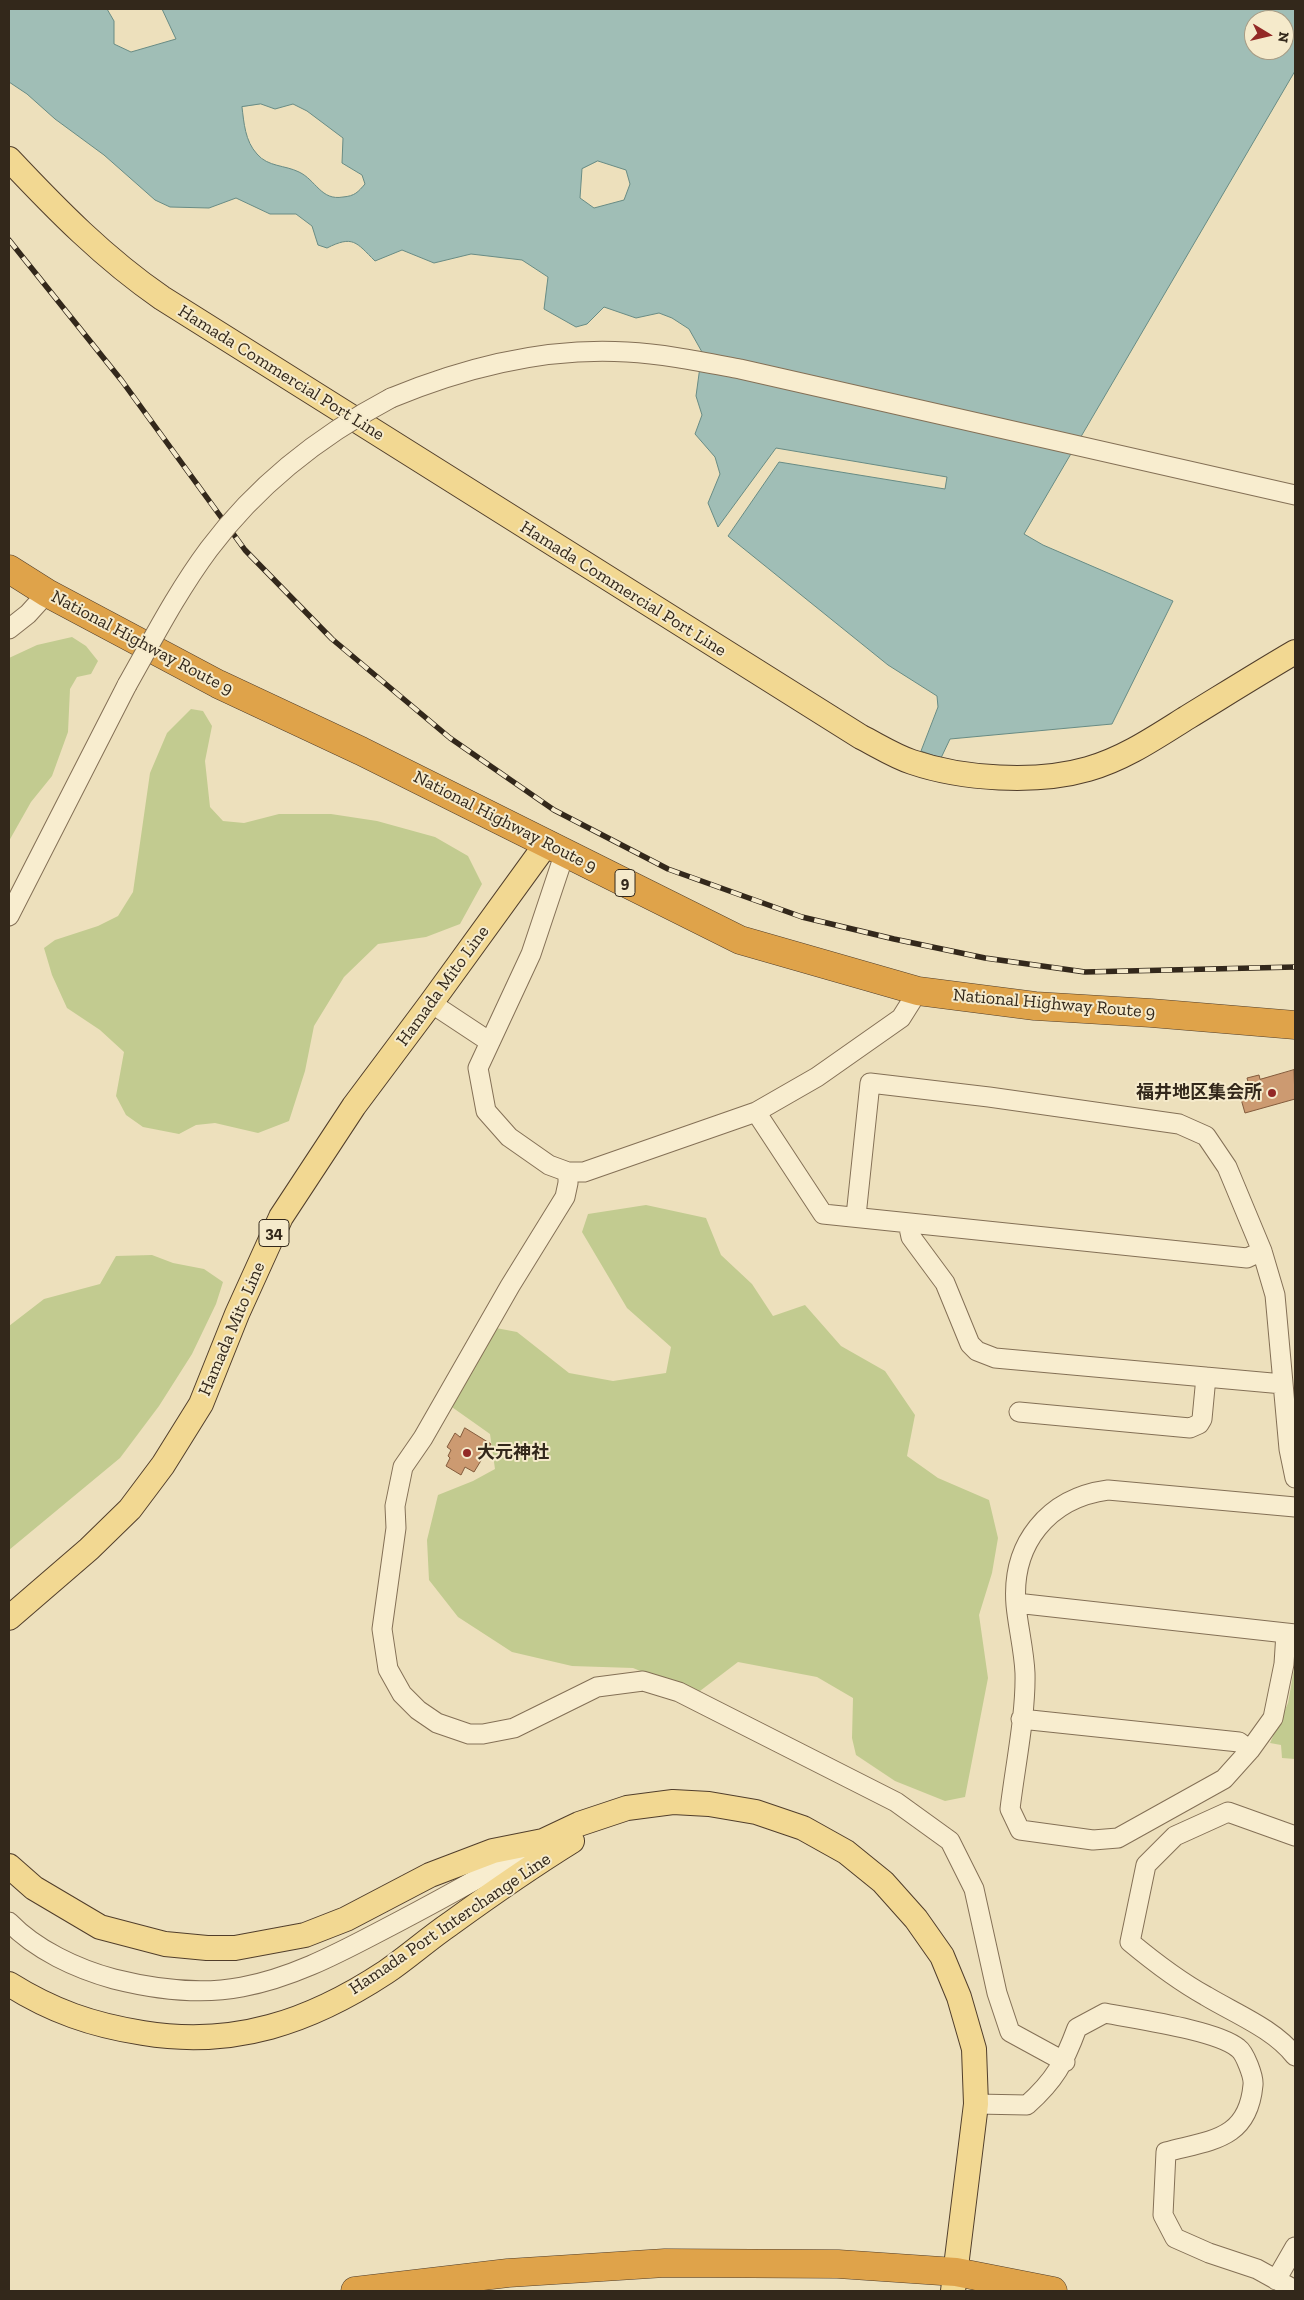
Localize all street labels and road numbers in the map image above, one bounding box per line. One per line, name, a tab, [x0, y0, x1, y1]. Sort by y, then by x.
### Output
street label: Hamada Commercial Port Line	[174, 301, 388, 445]
street label: Hamada Commercial Port Line	[516, 517, 730, 661]
street label: National Highway Route 9	[47, 586, 237, 700]
street label: National Highway Route 9	[410, 766, 600, 878]
road number: 9	[615, 870, 635, 896]
street label: Hamada Mito Line	[392, 922, 494, 1050]
street label: National Highway Route 9	[952, 984, 1156, 1024]
road number: 34	[259, 1220, 289, 1246]
street label: Hamada Mito Line	[194, 1259, 270, 1399]
street label: Hamada Port Interchange Line	[345, 1848, 555, 2000]

